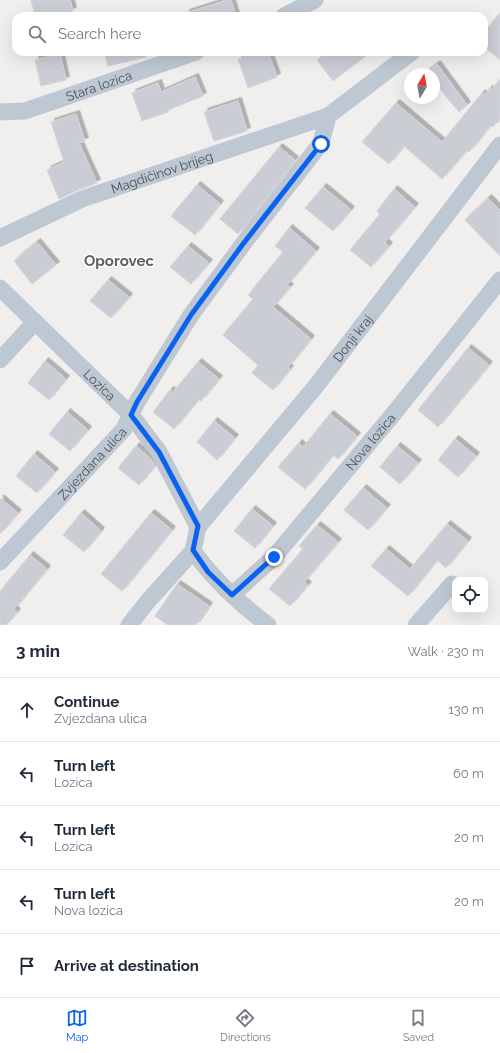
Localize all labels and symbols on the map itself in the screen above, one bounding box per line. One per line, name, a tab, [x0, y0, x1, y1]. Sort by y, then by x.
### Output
street label: Stara lozica	[64, 68, 134, 104]
north arrow	[404, 68, 440, 104]
route start	[312, 135, 330, 153]
street label: Magdičinov brijeg	[109, 148, 215, 197]
district label: Oporovec	[84, 252, 154, 270]
street label: Donji kraj	[330, 312, 376, 365]
street label: Lozica	[80, 366, 118, 404]
street label: Nova lozica	[343, 410, 399, 473]
street label: Zvjezdana ulica	[55, 424, 130, 503]
route end	[265, 548, 283, 566]

